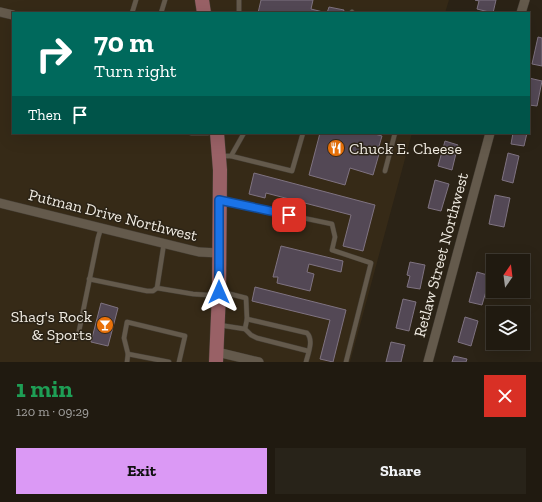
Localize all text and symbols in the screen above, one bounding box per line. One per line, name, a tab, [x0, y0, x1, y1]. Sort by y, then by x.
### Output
text: 70 m	[94, 26, 154, 59]
icon: right	[28, 28, 80, 80]
text: Turn right	[94, 60, 176, 82]
icon: arrive	[69, 104, 91, 126]
text: Then	[28, 106, 61, 124]
restaurant icon: Chuck E. Cheese	[326, 138, 346, 158]
place label: Chuck E. Cheese	[349, 139, 462, 158]
street label: Retlaw Street Northwest	[410, 171, 472, 339]
street label: Putman Drive Northwest	[27, 185, 199, 245]
pin	[272, 198, 306, 232]
icon: arrive	[278, 204, 300, 226]
north arrow	[486, 254, 530, 298]
map controls	[486, 254, 530, 350]
position arrow	[198, 271, 240, 313]
button: layers	[486, 306, 530, 350]
place label: Shag's Rock & Sports	[11, 307, 93, 344]
bar icon: Shag's Rock & Sports	[95, 315, 115, 335]
text: 1 min	[16, 374, 73, 403]
button: close	[484, 375, 526, 417]
text: 120 m · 09:29	[16, 404, 89, 419]
button: Exit	[16, 448, 267, 494]
button: Share	[275, 448, 526, 494]

